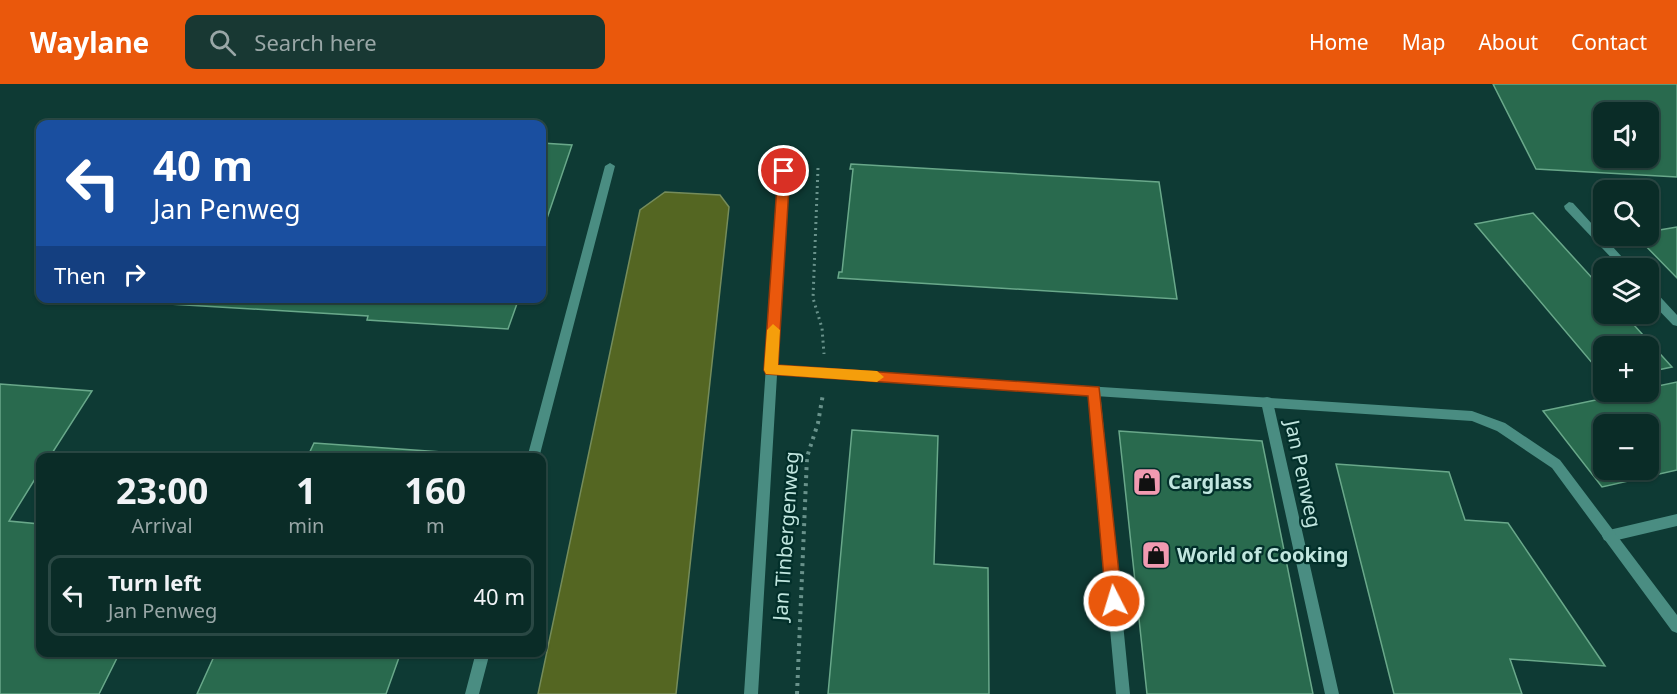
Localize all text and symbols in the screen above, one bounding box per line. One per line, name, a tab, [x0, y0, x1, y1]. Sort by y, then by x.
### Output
search box	[185, 15, 605, 69]
text: Waylane	[30, 23, 149, 61]
icon: search	[206, 26, 239, 59]
text: Search here	[254, 27, 377, 57]
text: Home	[1309, 28, 1369, 56]
text: Map	[1402, 28, 1445, 56]
text: About	[1478, 28, 1538, 56]
text: Contact	[1571, 28, 1647, 56]
map controls	[1593, 102, 1659, 480]
button: sound	[1593, 102, 1659, 168]
text: 40 m	[153, 136, 253, 193]
icon: left	[54, 144, 132, 222]
pin	[758, 145, 809, 196]
icon: arrive	[767, 154, 800, 187]
button: search	[1593, 180, 1659, 246]
text: Jan Penweg	[153, 190, 301, 227]
icon: right	[118, 258, 151, 291]
button: layers	[1593, 258, 1659, 324]
text: Then	[54, 260, 106, 290]
button: +	[1593, 336, 1659, 402]
button: −	[1593, 414, 1659, 480]
street label: Jan Penweg	[1279, 416, 1328, 530]
street label: Jan Tinbergenweg	[766, 450, 805, 624]
text: 23:00	[116, 466, 208, 515]
text: 1	[296, 466, 317, 515]
text: 160	[404, 466, 466, 515]
shop icon: Carglass	[1131, 466, 1163, 498]
place label: Carglass	[1168, 468, 1252, 495]
text: Arrival	[132, 512, 193, 539]
text: min	[288, 512, 324, 539]
text: m	[426, 512, 445, 539]
shop icon: World of Cooking	[1140, 539, 1172, 571]
place label: World of Cooking	[1177, 541, 1348, 568]
text: Turn left	[108, 567, 202, 597]
position arrow	[1082, 569, 1146, 633]
icon: left	[57, 579, 90, 612]
text: 40 m	[474, 581, 525, 611]
text: Jan Penweg	[108, 597, 217, 624]

